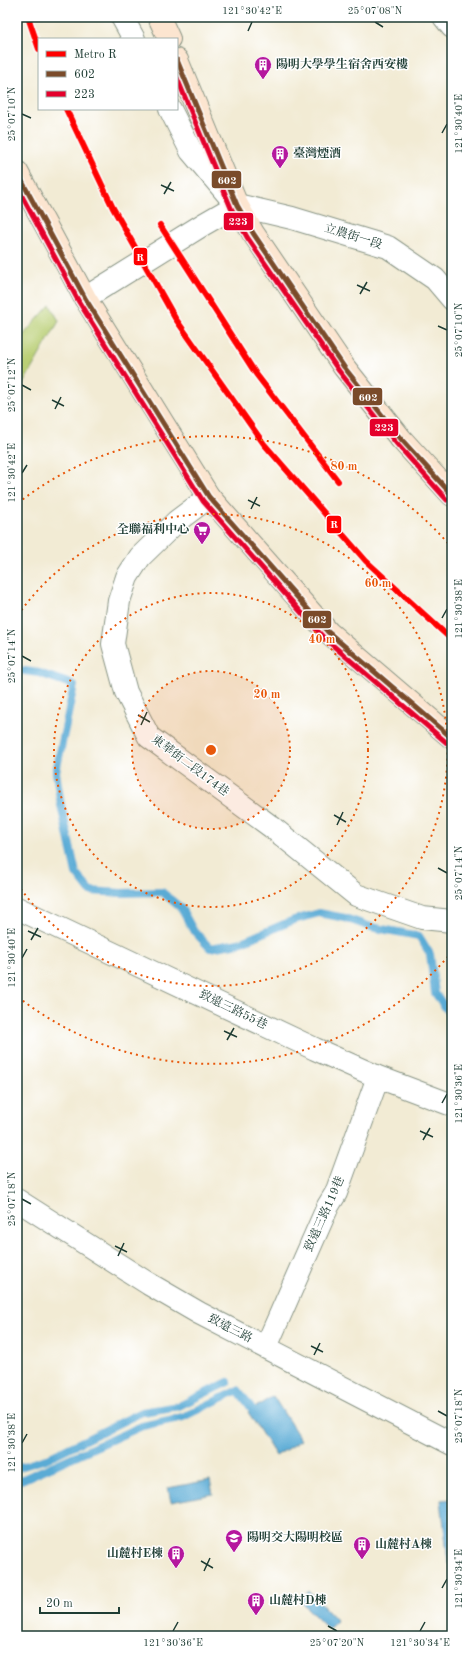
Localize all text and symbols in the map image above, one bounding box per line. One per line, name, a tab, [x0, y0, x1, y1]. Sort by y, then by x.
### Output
text: 121°30'42"E	[222, 6, 282, 16]
text: 25°07'08"N	[348, 6, 403, 16]
legend	[38, 38, 178, 110]
text: Metro R	[74, 49, 117, 61]
building icon: 陽明大學學生宿舍西安樓	[253, 55, 273, 80]
place label: 陽明大學學生宿舍西安樓	[276, 57, 408, 71]
text: 602	[74, 69, 95, 81]
text: 25°07'10"N	[7, 86, 17, 141]
text: 223	[74, 89, 95, 101]
text: 121°30'40"E	[454, 94, 464, 154]
building icon: 臺灣煙酒	[270, 144, 290, 169]
place label: 臺灣煙酒	[293, 146, 341, 160]
line badge: 602	[211, 170, 242, 189]
text: 602	[217, 176, 237, 187]
line badge: 223	[223, 212, 254, 231]
text: 223	[228, 217, 248, 228]
street label: 立農街一段	[323, 221, 384, 252]
line badge: R	[133, 247, 148, 266]
text: R	[136, 253, 144, 264]
text: 25°07'10"N	[454, 302, 464, 357]
text: 25°07'12"N	[7, 357, 17, 412]
line badge: 602	[352, 387, 383, 406]
text: 602	[358, 393, 378, 404]
line badge: 223	[369, 418, 399, 437]
text: 223	[374, 423, 394, 434]
text: 121°30'42"E	[7, 443, 17, 503]
text: 80 m	[331, 461, 358, 473]
line badge: R	[326, 515, 342, 534]
supermarket icon: 全聯福利中心	[192, 520, 212, 545]
text: R	[330, 520, 338, 531]
place label: 全聯福利中心	[117, 522, 189, 536]
text: 60 m	[365, 578, 392, 590]
text: 121°30'38"E	[454, 579, 464, 639]
line badge: 602	[302, 610, 332, 629]
text: 602	[307, 615, 327, 626]
text: 25°07'14"N	[7, 628, 17, 683]
text: 40 m	[309, 634, 336, 646]
text: 20 m	[254, 689, 281, 701]
street label: 東華街二段174巷	[149, 732, 232, 799]
centre of rings	[204, 743, 218, 757]
text: 25°07'14"N	[454, 845, 464, 900]
text: 121°30'40"E	[7, 928, 17, 988]
street label: 致遠三路55巷	[197, 987, 270, 1032]
text: 121°30'36"E	[454, 1064, 464, 1124]
text: 25°07'18"N	[7, 1171, 17, 1226]
street label: 致遠三路119巷	[301, 1174, 347, 1253]
street label: 致遠三路	[206, 1311, 255, 1345]
text: 25°07'18"N	[454, 1388, 464, 1443]
text: 121°30'38"E	[7, 1413, 17, 1473]
school or university icon: 陽明交大陽明校區	[224, 1528, 244, 1553]
place label: 陽明交大陽明校區	[247, 1530, 343, 1544]
building icon: 山麓村A棟	[352, 1535, 372, 1560]
place label: 山麓村A棟	[375, 1537, 432, 1551]
building icon: 山麓村E棟	[166, 1544, 186, 1569]
place label: 山麓村E棟	[107, 1546, 163, 1560]
text: 121°30'34"E	[454, 1549, 464, 1609]
scale bar	[40, 1589, 119, 1615]
building icon: 山麓村D棟	[246, 1591, 266, 1616]
place label: 山麓村D棟	[269, 1593, 326, 1607]
text: 20 m	[46, 1598, 73, 1610]
text: 121°30'36"E	[143, 1638, 203, 1648]
text: 25°07'20"N	[310, 1638, 365, 1648]
text: 121°30'34"E	[390, 1638, 450, 1648]

